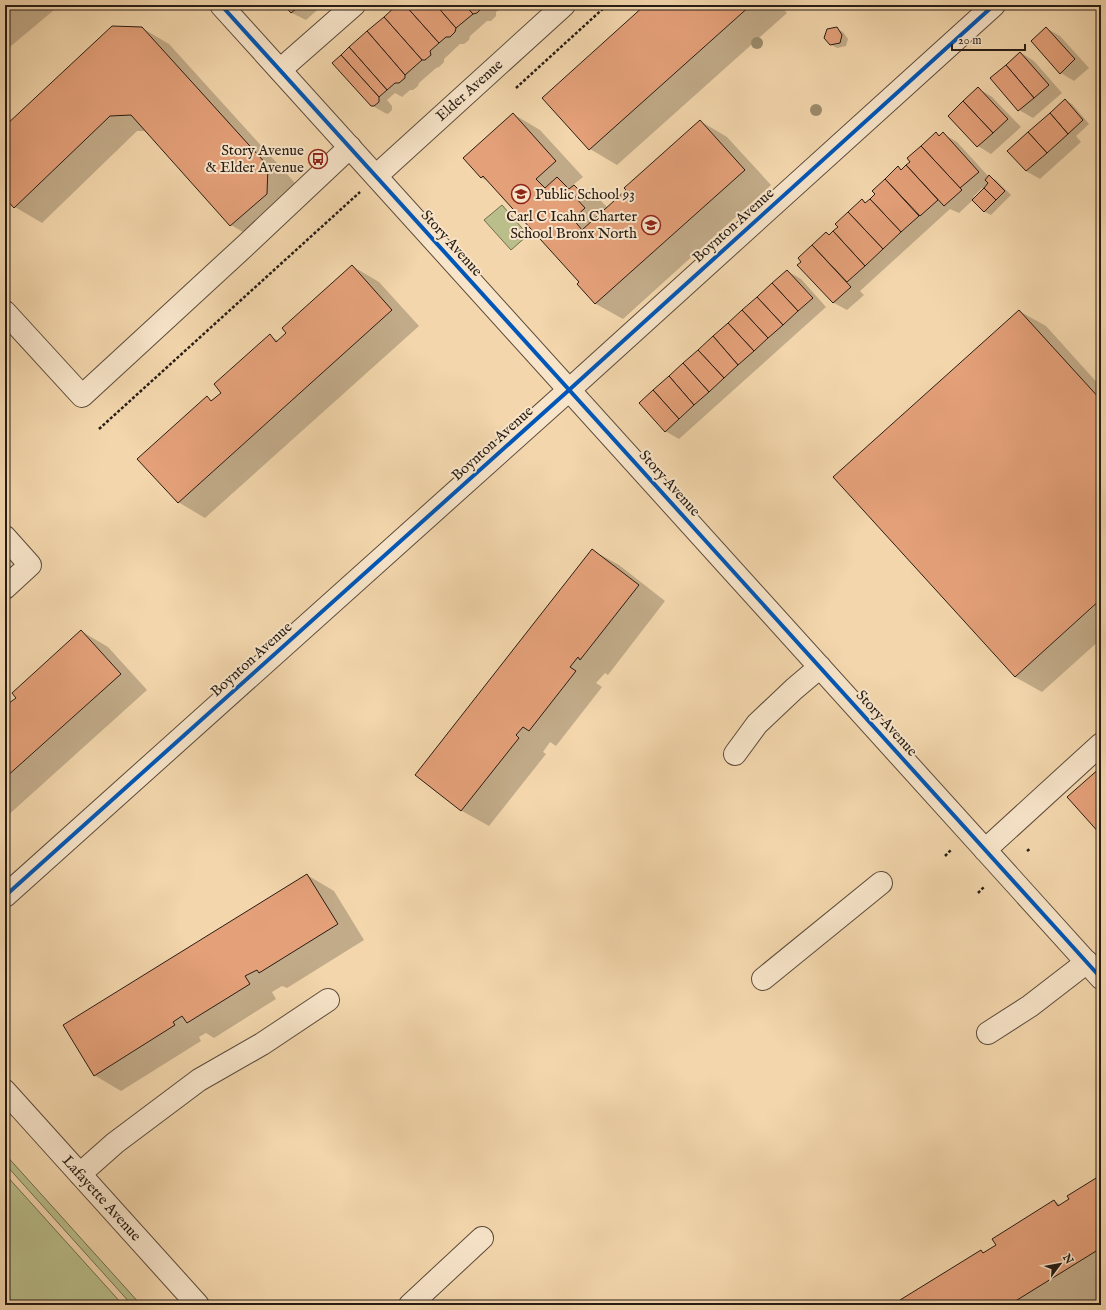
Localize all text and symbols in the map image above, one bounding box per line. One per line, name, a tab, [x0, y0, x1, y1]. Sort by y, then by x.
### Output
scale bar	[952, 26, 1025, 52]
text: 20 m	[958, 33, 981, 48]
street label: Elder Avenue	[432, 55, 507, 126]
place label: Story Avenue & Elder Avenue	[206, 141, 304, 177]
bus stop icon: Story Avenue & Elder Avenue	[307, 148, 329, 170]
school or university icon: Public School 93	[510, 183, 532, 205]
street label: Boynton Avenue	[689, 184, 778, 267]
place label: Public School 93	[535, 185, 635, 204]
street label: Story Avenue	[417, 206, 486, 281]
place label: Carl C Icahn Charter School Bronx North	[506, 207, 637, 243]
school or university icon: Carl C Icahn Charter School Bronx North	[640, 214, 662, 236]
street label: Boynton Avenue	[448, 402, 537, 485]
street label: Story Avenue	[635, 446, 704, 521]
street label: Boynton Avenue	[207, 618, 296, 701]
street label: Story Avenue	[852, 686, 921, 761]
street label: Lafayette Avenue	[58, 1151, 145, 1245]
north arrow	[1040, 1244, 1080, 1284]
text: N	[1059, 1251, 1076, 1267]

